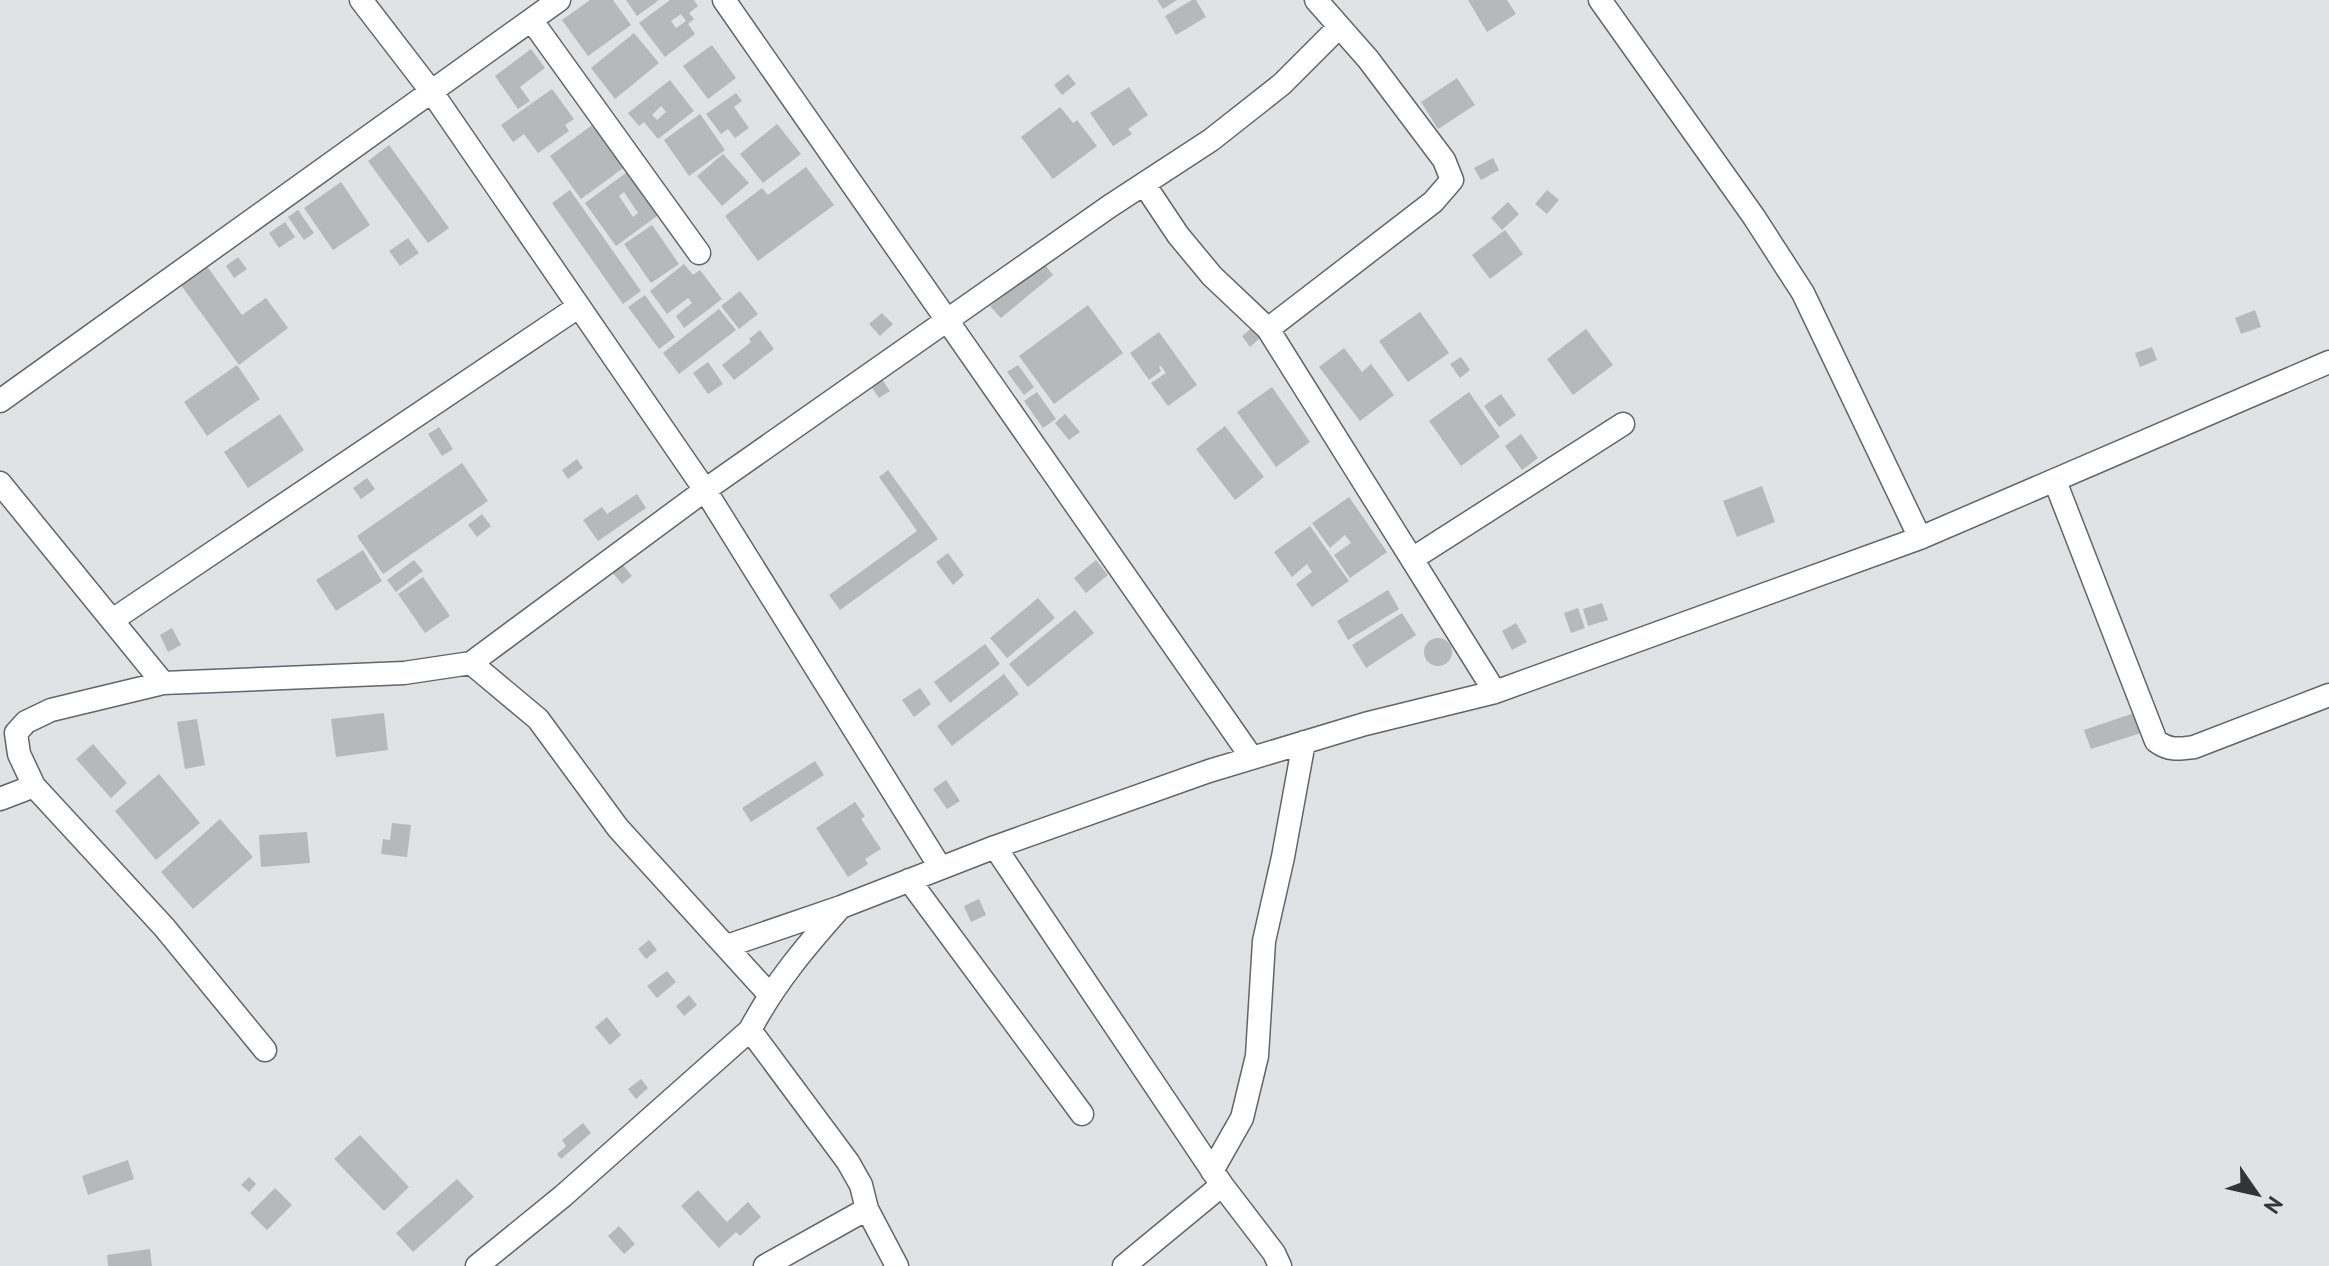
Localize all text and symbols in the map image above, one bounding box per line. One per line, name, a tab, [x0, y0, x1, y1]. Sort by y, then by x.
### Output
north arrow	[2217, 1154, 2297, 1234]
text: N	[2258, 1191, 2289, 1219]

